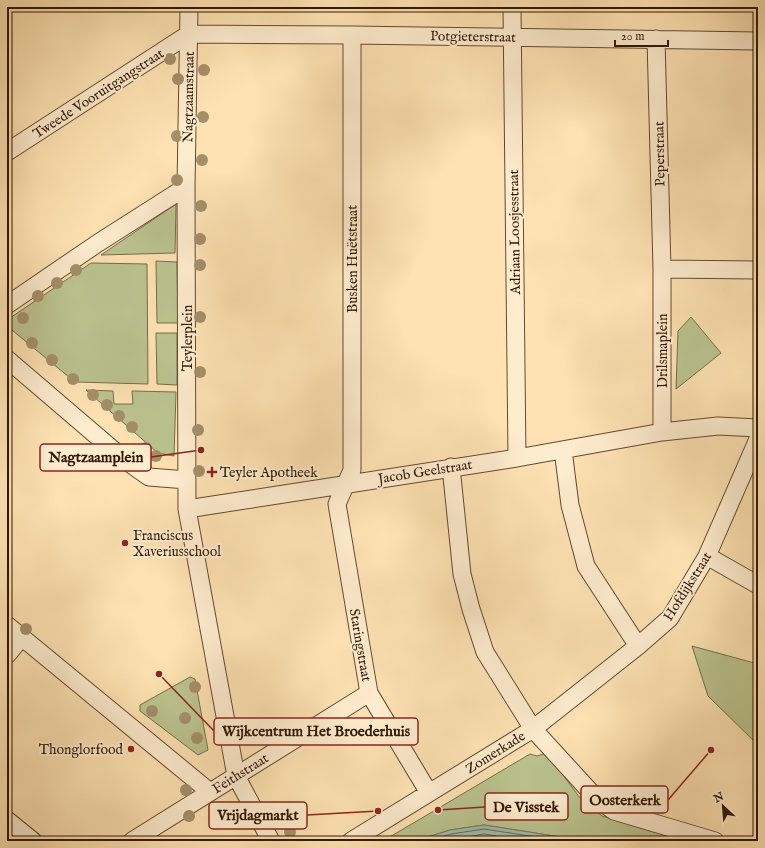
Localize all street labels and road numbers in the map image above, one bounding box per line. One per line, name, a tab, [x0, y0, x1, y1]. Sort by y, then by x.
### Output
street label: Potgieterstraat	[430, 27, 516, 47]
street label: Tweede Vooruitgangstraat	[30, 45, 168, 143]
street label: Nagtzaamstraat	[179, 51, 199, 143]
street label: Peperstraat	[650, 121, 670, 187]
street label: Adriaan Loosjesstraat	[505, 169, 525, 296]
street label: Busken Huëtstraat	[344, 205, 362, 313]
street label: Teylerplein	[179, 304, 197, 371]
street label: Drilsmaplein	[654, 313, 672, 388]
street label: Jacob Geelstraat	[375, 456, 474, 489]
street label: Hofdijkstraat	[660, 549, 716, 624]
street label: Staringstraat	[345, 607, 375, 683]
street label: Zomerkade	[462, 727, 529, 778]
street label: Feithstraat	[209, 749, 272, 798]

